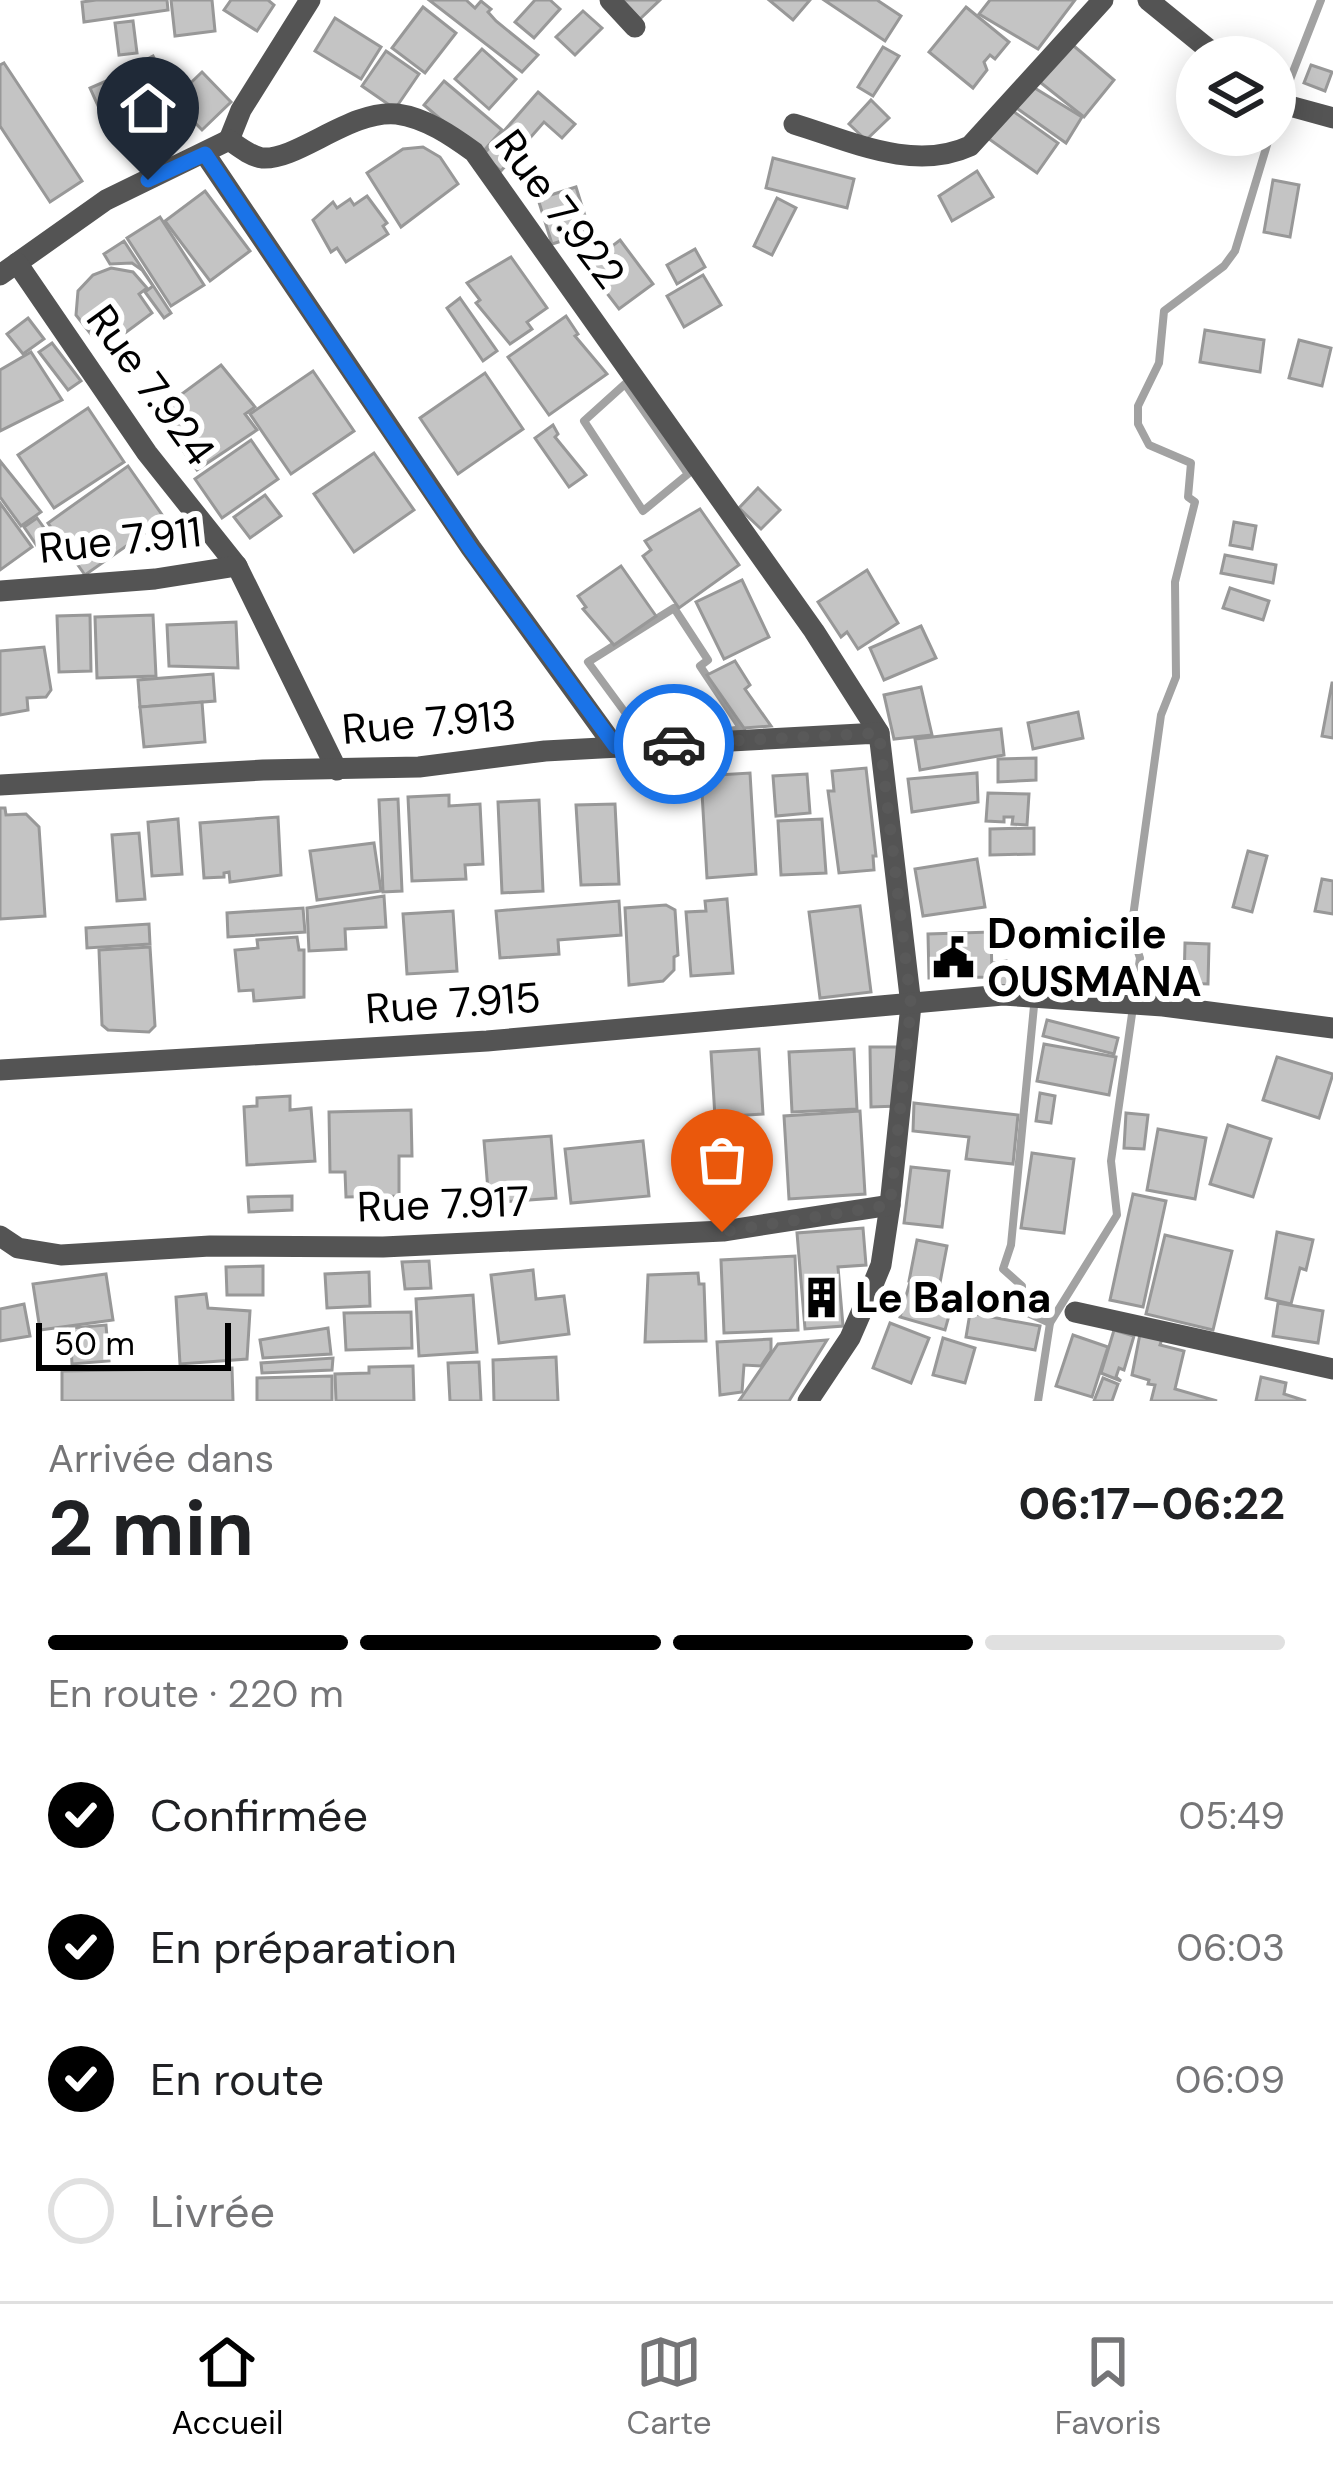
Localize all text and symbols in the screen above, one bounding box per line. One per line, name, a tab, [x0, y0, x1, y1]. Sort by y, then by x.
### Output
map controls	[1176, 36, 1296, 156]
button: layers	[1176, 36, 1296, 156]
pin	[97, 57, 199, 180]
icon: home	[115, 75, 181, 141]
street label: Rue 7.922	[482, 119, 638, 299]
street label: Rue 7.924	[74, 294, 228, 476]
street label: Rue 7.911	[36, 504, 204, 576]
courier	[614, 684, 734, 804]
street label: Rue 7.913	[340, 687, 518, 757]
icon: car	[641, 711, 707, 777]
place label: Domicile OUSMANA	[987, 906, 1201, 1009]
public building icon: Domicile OUSMANA	[930, 934, 976, 980]
street label: Rue 7.915	[364, 969, 542, 1037]
pin	[671, 1109, 773, 1232]
icon: bag	[689, 1127, 755, 1193]
street label: Rue 7.917	[356, 1174, 530, 1234]
place label: Le Balona	[855, 1270, 1051, 1325]
building icon: Le Balona	[798, 1274, 844, 1320]
scale bar	[36, 1317, 231, 1370]
text: 50 m	[54, 1322, 135, 1365]
text: Arrivée dans	[48, 1433, 274, 1484]
text: 06:17–06:22	[1019, 1474, 1285, 1533]
text: 2 min	[48, 1478, 254, 1579]
text: En route · 220 m	[48, 1668, 344, 1719]
icon: check	[48, 1782, 114, 1848]
text: Confirmée	[150, 1786, 368, 1845]
text: 05:49	[1178, 1790, 1285, 1841]
icon: check	[48, 1914, 114, 1980]
text: En préparation	[150, 1918, 457, 1977]
text: 06:03	[1176, 1922, 1285, 1973]
icon: check	[48, 2046, 114, 2112]
text: En route	[150, 2050, 324, 2109]
text: 06:09	[1175, 2054, 1285, 2105]
text: Livrée	[150, 2182, 275, 2241]
tab: Accueil	[172, 2329, 283, 2444]
tab: Carte	[626, 2329, 712, 2444]
tab: Favoris	[1055, 2329, 1161, 2444]

